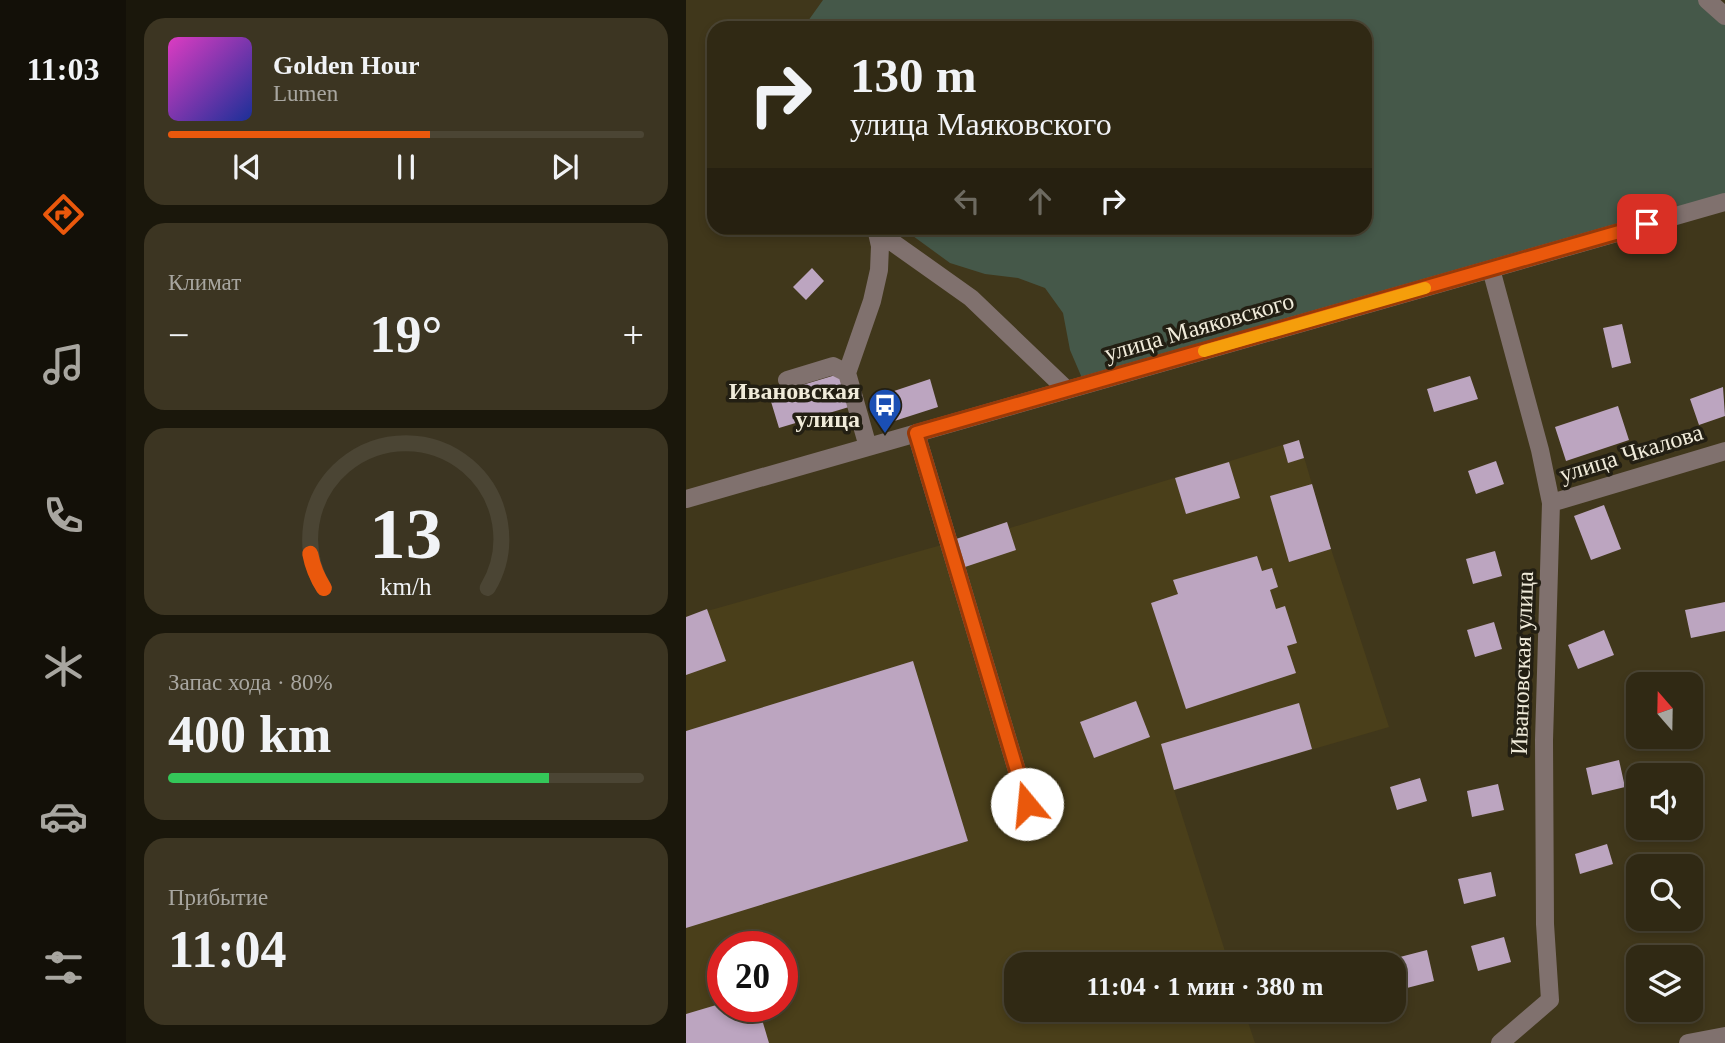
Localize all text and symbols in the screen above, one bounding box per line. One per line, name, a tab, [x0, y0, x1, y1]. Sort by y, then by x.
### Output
text: 130 m	[850, 48, 977, 103]
icon: right	[735, 49, 826, 140]
text: 11:03	[27, 51, 99, 87]
text: Golden Hour	[273, 51, 420, 80]
text: Lumen	[273, 81, 338, 106]
text: улица Маяковского	[850, 106, 1112, 142]
icon: previous	[228, 148, 266, 186]
icon: pause	[387, 148, 425, 186]
icon: next	[546, 148, 584, 186]
icon: left	[948, 182, 986, 220]
icon: ahead	[1021, 182, 1059, 220]
icon: right	[1094, 182, 1132, 220]
icon: directions	[39, 190, 88, 239]
pin	[1617, 194, 1677, 254]
icon: arrive	[1628, 205, 1666, 243]
text: Климат	[168, 270, 241, 295]
street label: улица Маяковского	[1101, 287, 1297, 367]
text: 19°	[370, 306, 442, 363]
text: −	[168, 314, 189, 356]
text: +	[623, 314, 644, 356]
icon: music	[39, 340, 88, 389]
place label: Ивановская улица	[729, 378, 860, 432]
bus stop icon: Ивановская улица	[866, 386, 904, 435]
street label: улица Чкалова	[1556, 419, 1706, 487]
icon: phone	[39, 491, 88, 540]
text: 13	[370, 493, 442, 574]
street label: Ивановская улица	[1506, 570, 1538, 755]
text: km/h	[380, 572, 432, 599]
icon: climate	[39, 642, 88, 691]
text: Запас хода · 80%	[168, 670, 333, 695]
north arrow	[1626, 672, 1703, 749]
map controls	[1626, 672, 1703, 1022]
text: 400 km	[168, 706, 331, 763]
button: sound	[1626, 763, 1703, 840]
position arrow	[990, 767, 1064, 841]
icon: car	[39, 792, 88, 841]
button: search	[1626, 854, 1703, 931]
text: Прибытие	[168, 885, 268, 910]
text: 11:04	[168, 921, 286, 978]
speed limit sign: 20	[707, 931, 798, 1022]
icon: filters	[39, 943, 88, 992]
button: layers	[1626, 945, 1703, 1022]
text: 11:04 · 1 мин · 380 m	[1087, 972, 1323, 1001]

